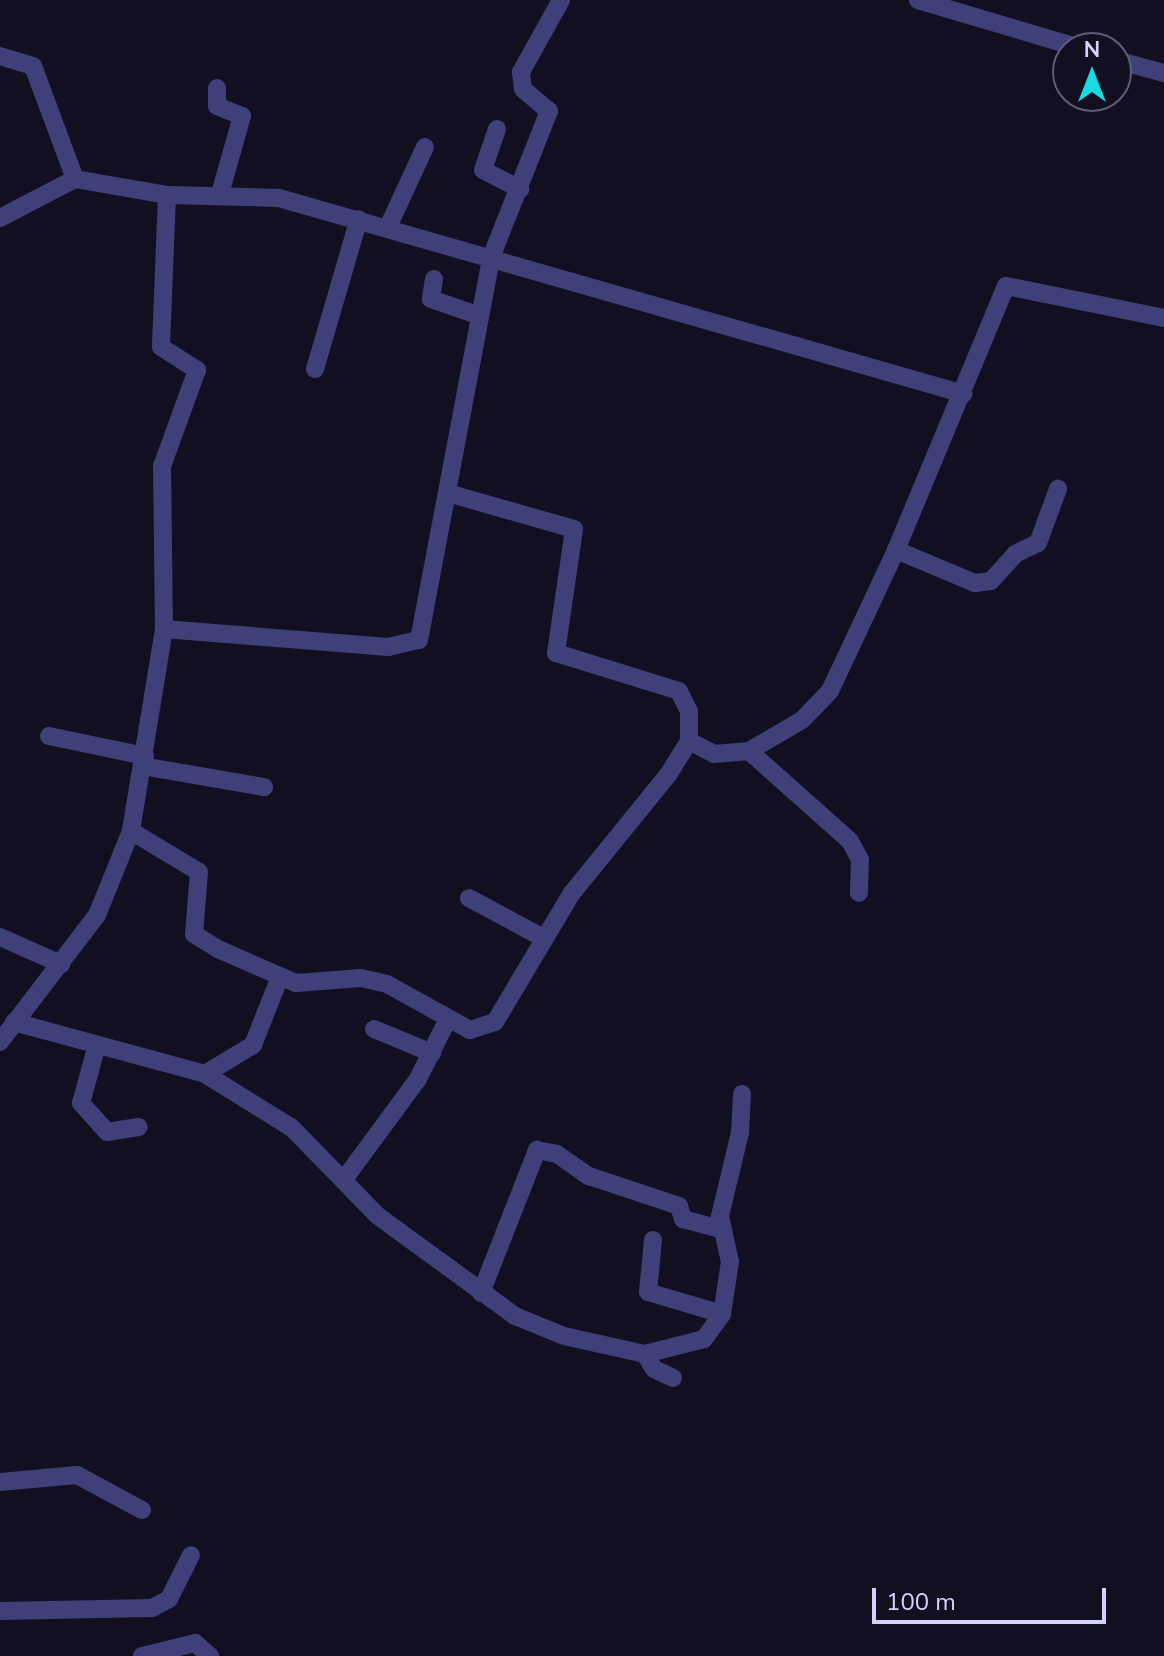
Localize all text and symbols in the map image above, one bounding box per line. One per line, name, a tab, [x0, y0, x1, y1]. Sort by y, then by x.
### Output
north arrow	[1052, 32, 1132, 112]
text: N	[1084, 35, 1100, 65]
scale bar	[876, 1572, 1110, 1622]
text: 100 m	[886, 1586, 956, 1618]

